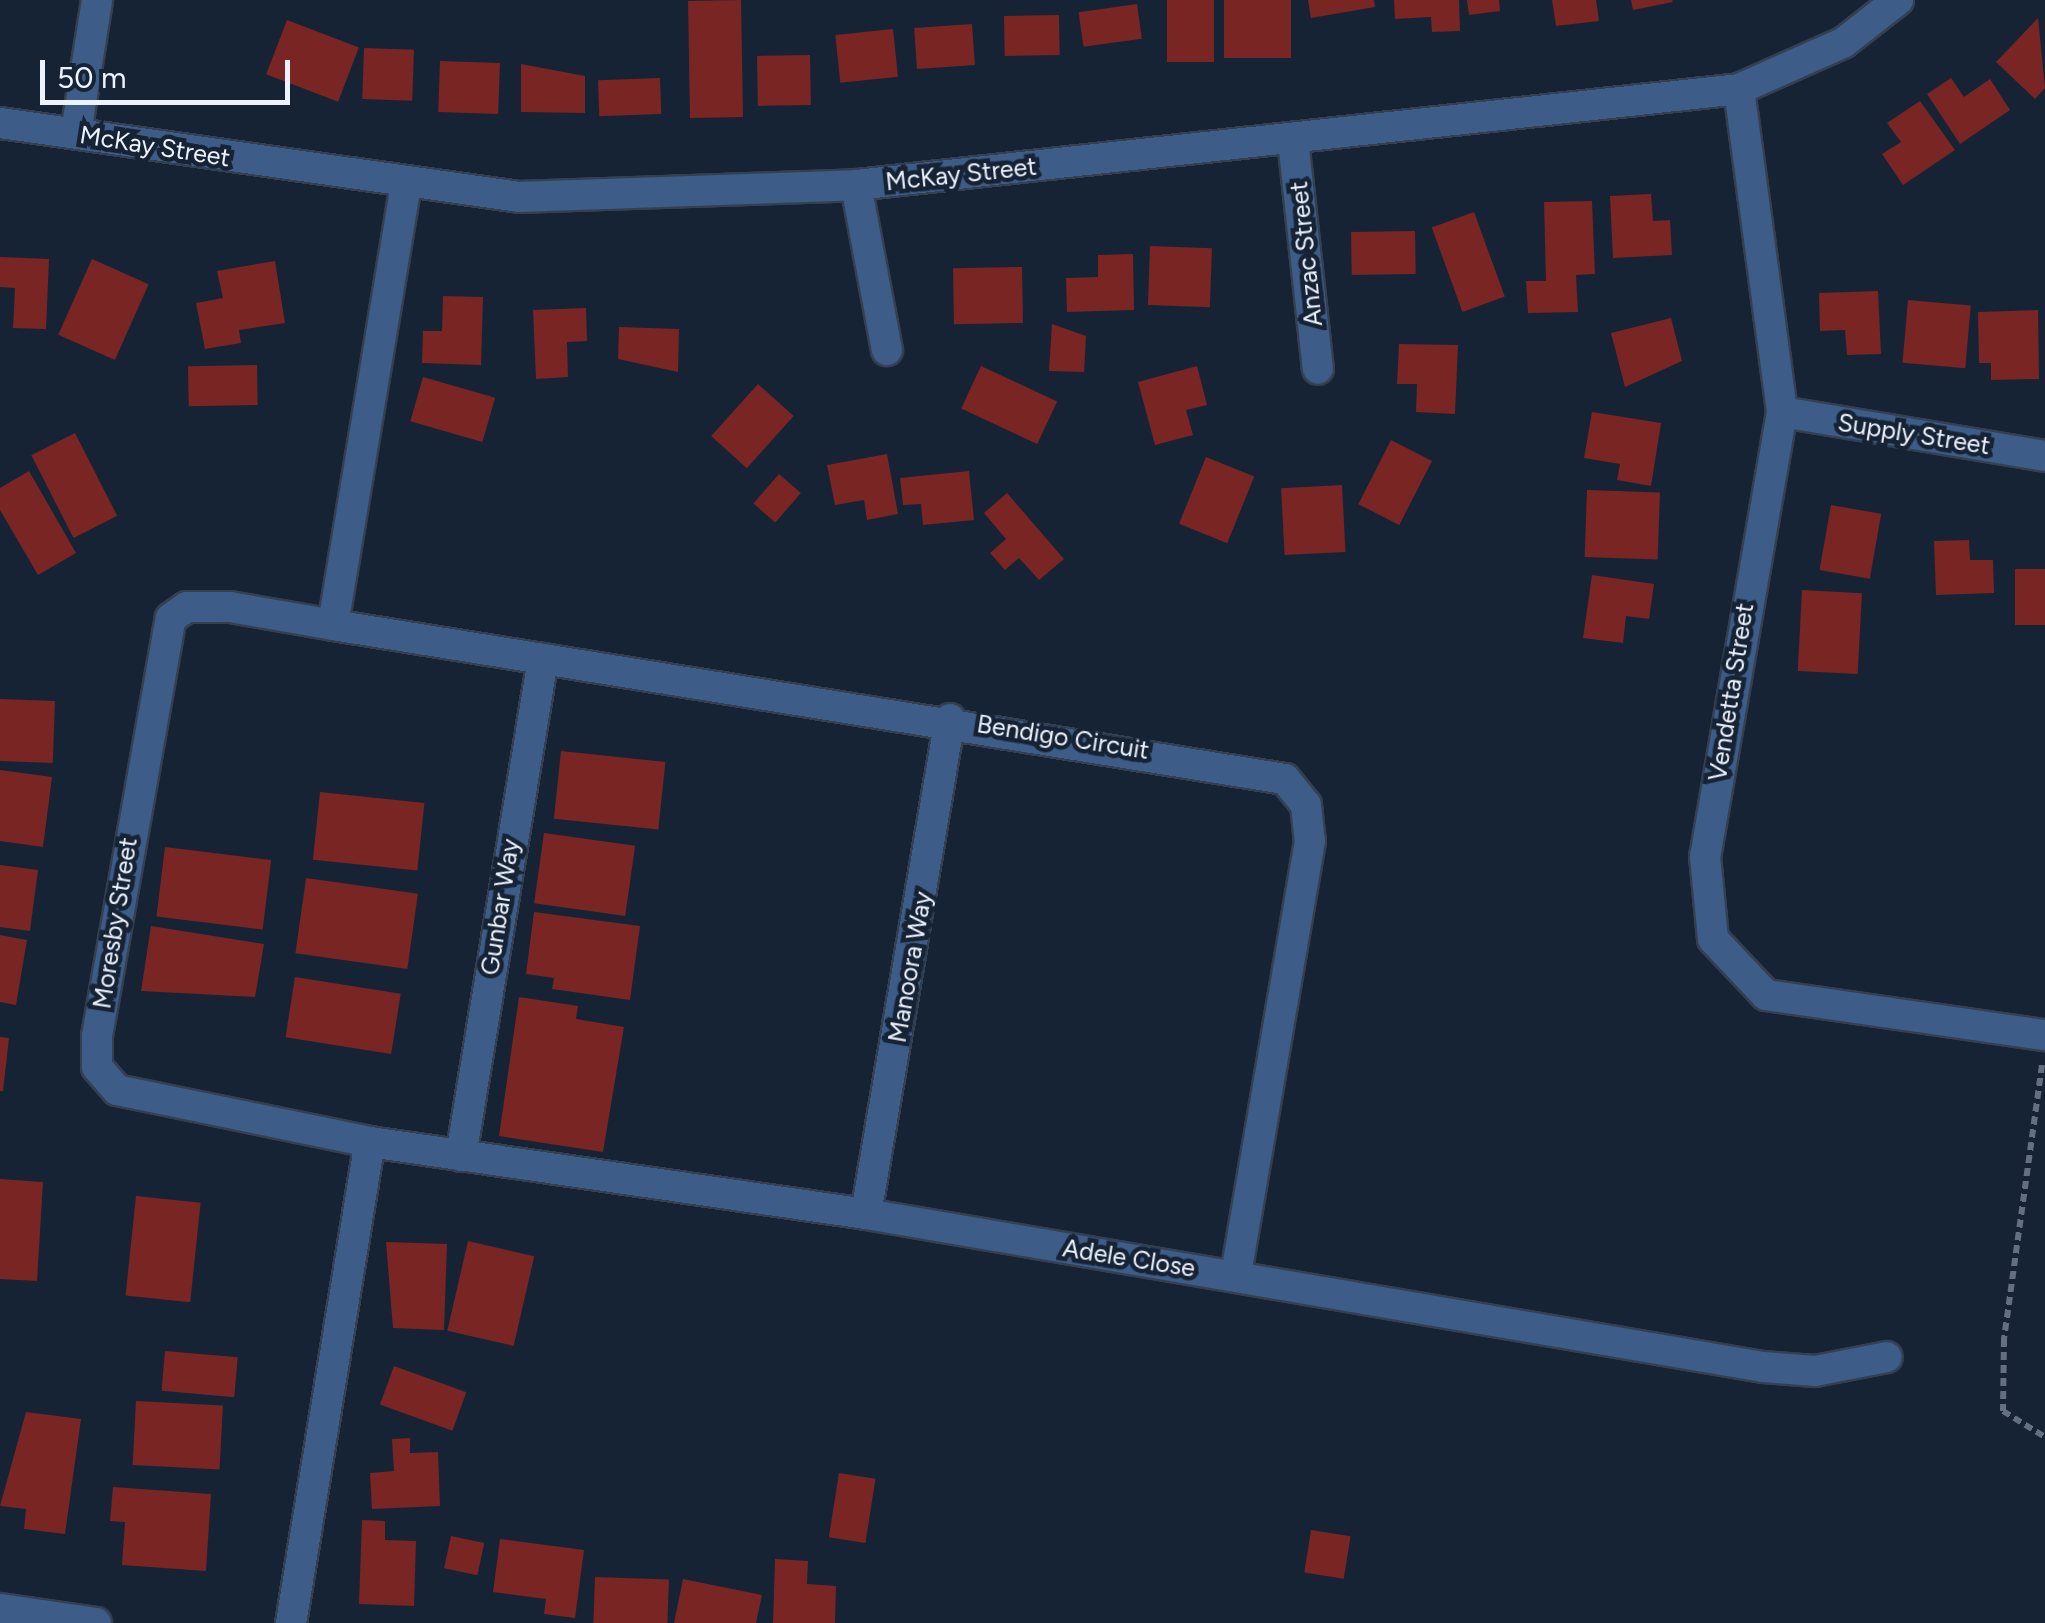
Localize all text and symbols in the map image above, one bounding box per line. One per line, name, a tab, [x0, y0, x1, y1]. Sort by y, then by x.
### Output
scale bar	[45, 40, 295, 102]
text: 50 m	[57, 59, 126, 96]
street label: McKay Street	[78, 119, 232, 173]
street label: McKay Street	[884, 151, 1038, 197]
street label: Anzac Street	[1283, 180, 1329, 328]
street label: Supply Street	[1836, 407, 1992, 461]
street label: Vendetta Street	[1702, 601, 1760, 783]
street label: Bendigo Circuit	[975, 709, 1151, 765]
street label: Moresby Street	[87, 835, 143, 1011]
street label: Gunbar Way	[474, 837, 526, 977]
street label: Manoora Way	[882, 889, 938, 1045]
street label: Adele Close	[1061, 1233, 1197, 1283]

